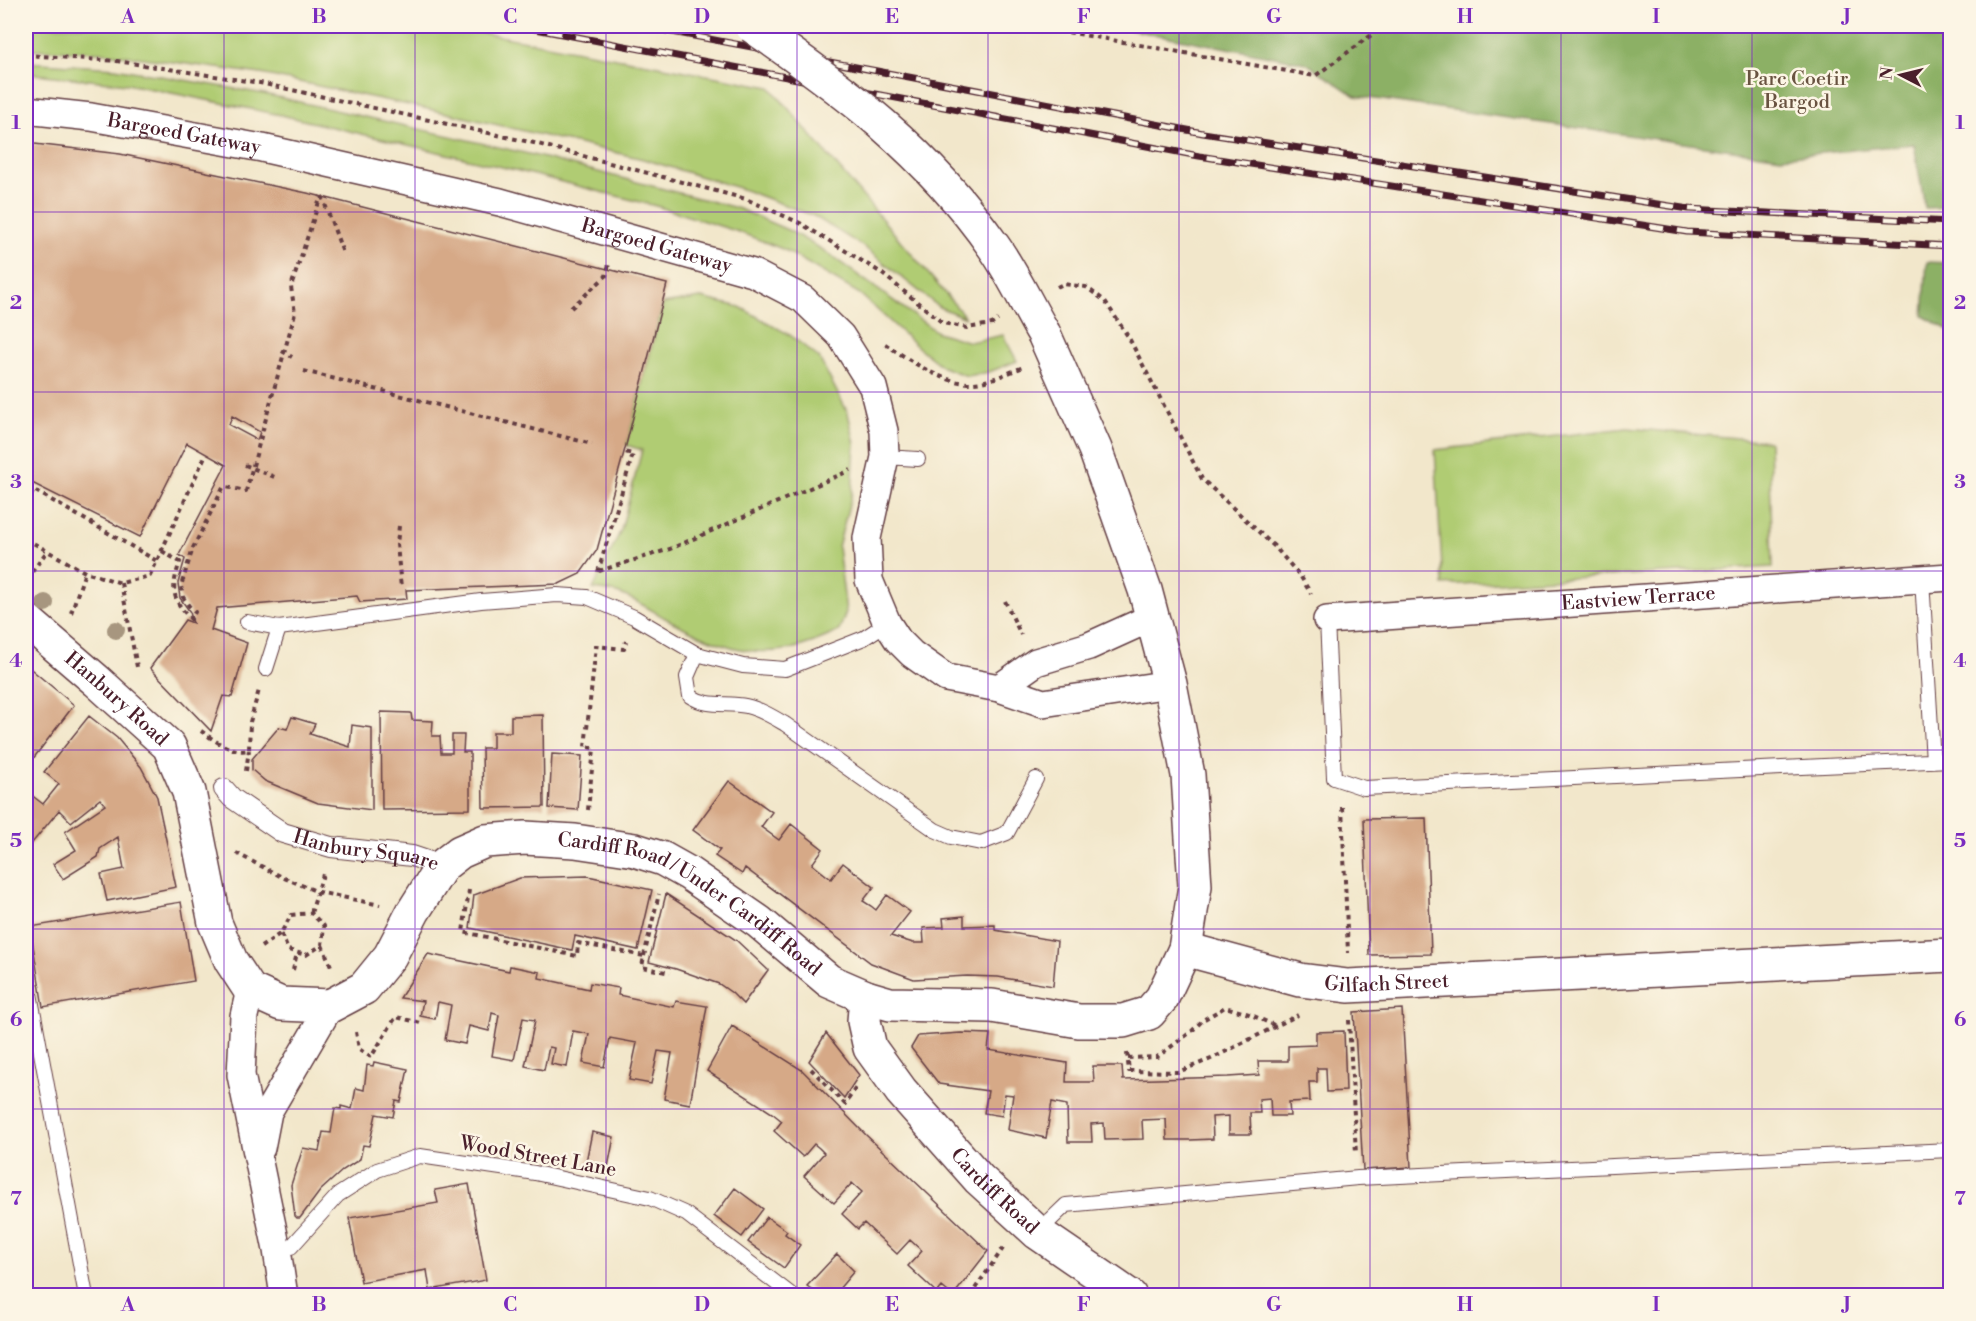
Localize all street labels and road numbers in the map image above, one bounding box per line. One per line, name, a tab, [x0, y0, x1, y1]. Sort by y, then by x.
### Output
street label: Bargoed Gateway	[104, 108, 263, 160]
street label: Bargoed Gateway	[578, 213, 735, 279]
street label: Eastview Terrace	[1560, 581, 1716, 616]
street label: Hanbury Road	[59, 646, 174, 752]
street label: Hanbury Square	[290, 824, 442, 877]
street label: Cardiff Road / Under Cardiff Road	[557, 827, 827, 982]
street label: Gilfach Street	[1323, 968, 1450, 999]
street label: Wood Street Lane	[457, 1131, 618, 1183]
street label: Cardiff Road	[945, 1143, 1044, 1240]

